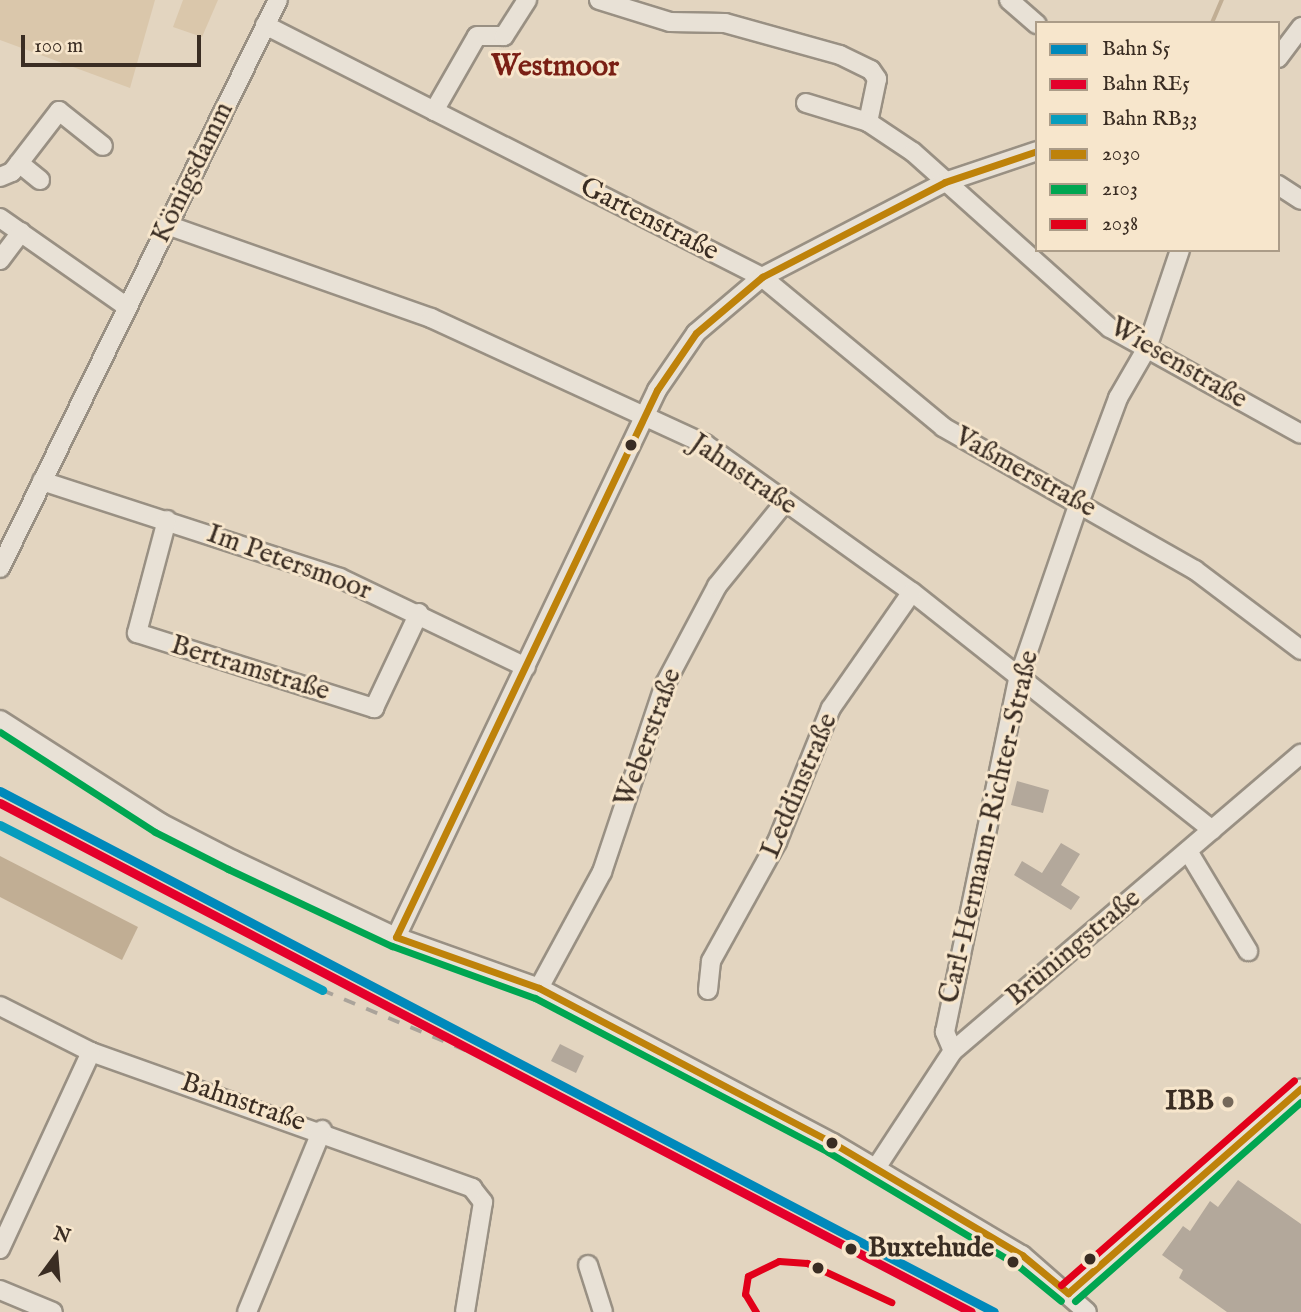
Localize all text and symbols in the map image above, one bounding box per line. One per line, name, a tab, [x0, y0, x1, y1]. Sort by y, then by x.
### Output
scale bar	[24, 21, 205, 65]
legend	[1035, 21, 1280, 252]
text: 100 m	[34, 33, 83, 60]
text: Bahn S5	[1102, 36, 1170, 63]
district label: Westmoor	[491, 49, 619, 85]
text: Bahn RE5	[1102, 71, 1190, 98]
street label: Königsdamm	[144, 97, 242, 249]
text: Bahn RB33	[1102, 106, 1197, 133]
text: 2030	[1102, 141, 1140, 168]
street label: Gartenstraße	[574, 171, 724, 269]
text: 2103	[1102, 176, 1138, 203]
text: 2038	[1102, 211, 1138, 238]
street label: Wiesenstraße	[1103, 311, 1253, 417]
street label: Vaßmerstraße	[948, 420, 1102, 526]
street label: Jahnstraße	[683, 427, 803, 523]
unlabelled marker	[624, 438, 638, 452]
street label: Im Petersmoor	[202, 518, 376, 608]
street label: Bertramstraße	[166, 629, 334, 709]
street label: Carl-Hermann-Richter-Straße	[933, 647, 1047, 1007]
street label: Weberstraße	[608, 664, 690, 812]
street label: Leddinstraße	[754, 708, 846, 864]
street label: Brüningstraße	[1000, 882, 1148, 1014]
street label: Bahnstraße	[176, 1066, 310, 1140]
place label: IBB	[1165, 1085, 1214, 1119]
marker: IBB	[1220, 1094, 1236, 1110]
unlabelled marker	[825, 1136, 839, 1150]
north arrow	[21, 1221, 91, 1291]
text: N	[51, 1222, 73, 1250]
place label: Buxtehude	[868, 1232, 994, 1266]
marker: Buxtehude	[840, 1238, 862, 1260]
unlabelled marker	[1083, 1252, 1097, 1266]
unlabelled marker	[1006, 1255, 1020, 1269]
unlabelled marker	[811, 1261, 825, 1275]

